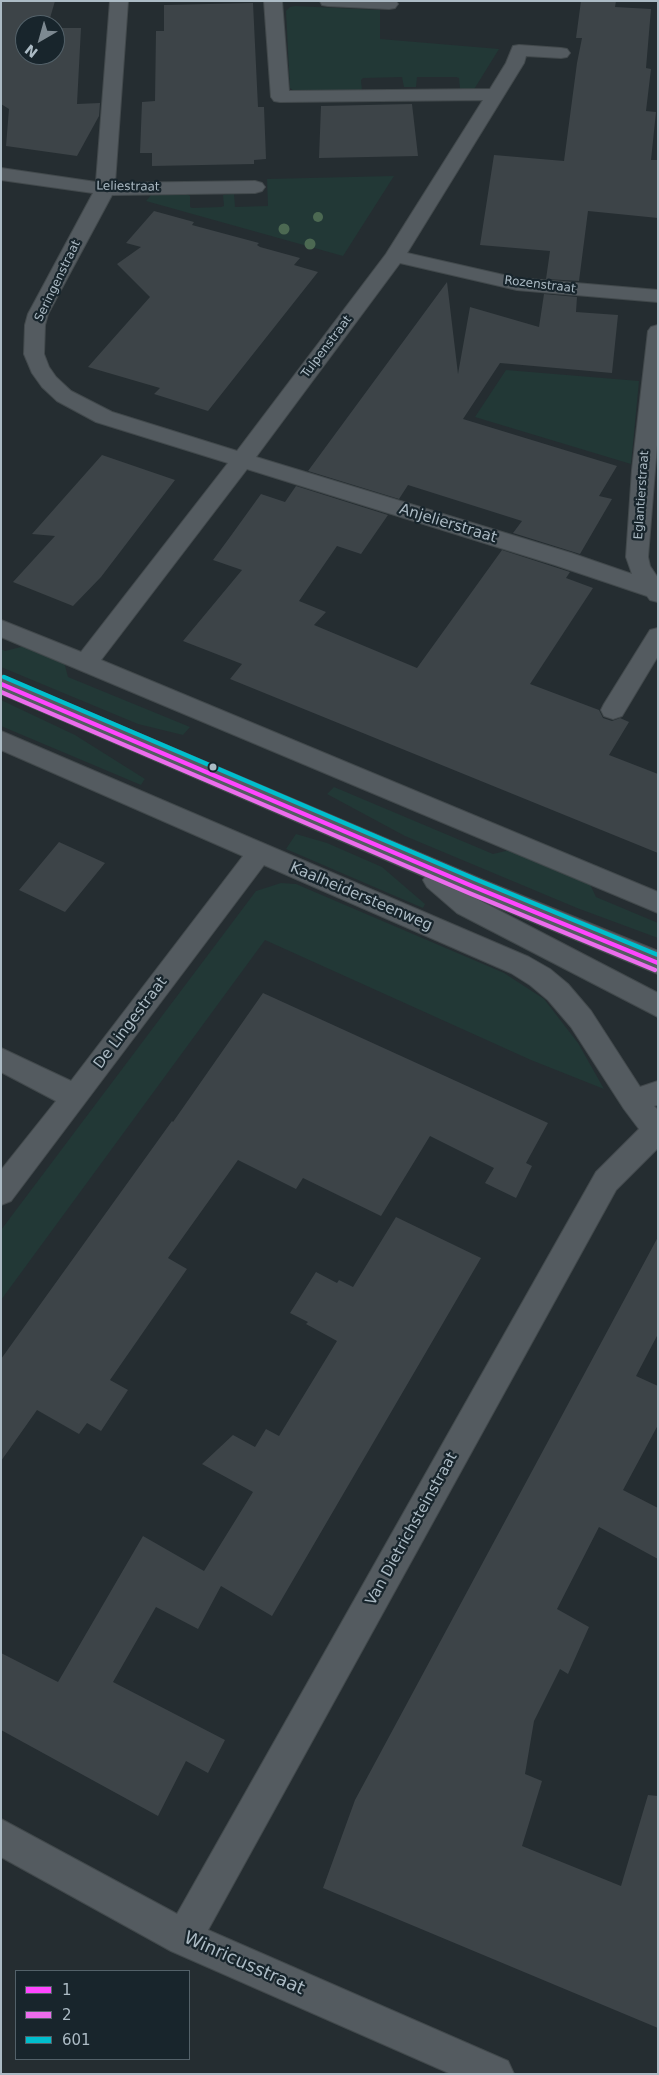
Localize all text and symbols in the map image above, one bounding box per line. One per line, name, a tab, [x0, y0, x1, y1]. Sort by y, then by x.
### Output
north arrow	[15, 15, 65, 65]
text: N	[22, 41, 41, 61]
street label: Leliestraat	[96, 179, 160, 195]
street label: Seringenstraat	[32, 238, 84, 324]
street label: Rozenstraat	[504, 273, 576, 297]
street label: Tulpenstraat	[299, 313, 355, 381]
street label: Eglantierstraat	[632, 450, 652, 540]
street label: Anjelierstraat	[397, 501, 499, 547]
unlabelled marker	[208, 762, 218, 772]
street label: Kaalheidersteenweg	[287, 859, 435, 935]
street label: De Lingestraat	[91, 973, 171, 1073]
street label: Van Dietrichsteinstraat	[362, 1449, 462, 1609]
street label: Winricusstraat	[180, 1928, 308, 2000]
legend	[15, 1970, 190, 2060]
text: 1	[62, 1981, 72, 1999]
text: 2	[62, 2006, 72, 2024]
text: 601	[62, 2031, 91, 2049]

